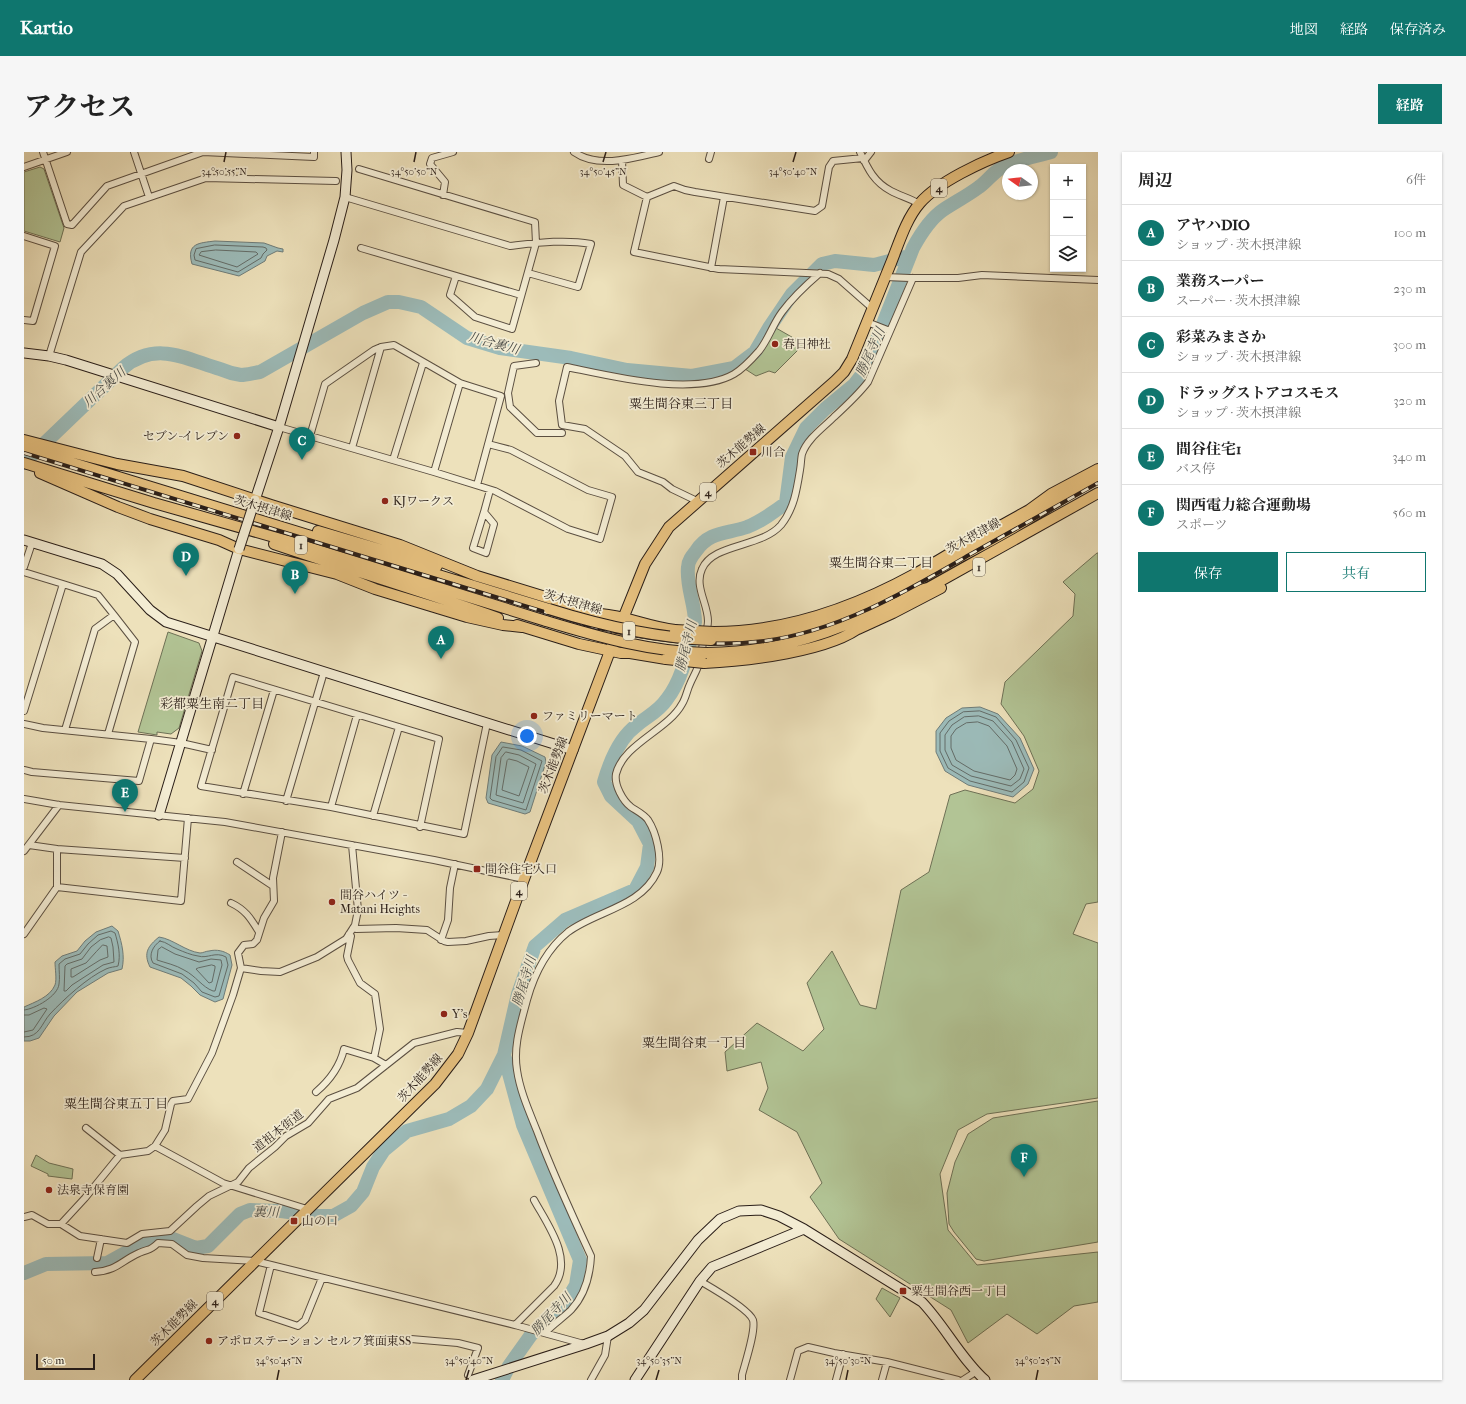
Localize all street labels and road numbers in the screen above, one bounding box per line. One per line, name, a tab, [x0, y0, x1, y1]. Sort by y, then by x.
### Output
road number: 4	[931, 179, 947, 197]
street label: 茨木能勢線	[714, 421, 768, 471]
road number: 4	[700, 483, 716, 501]
street label: 茨木摂津線	[232, 493, 294, 523]
street label: 茨木摂津線	[943, 515, 1003, 557]
road number: 1	[295, 536, 307, 554]
road number: 1	[973, 558, 985, 576]
street label: 茨木摂津線	[542, 587, 604, 617]
road number: 1	[623, 622, 635, 640]
street label: 茨木能勢線	[536, 734, 570, 796]
road number: 4	[511, 882, 527, 900]
street label: 茨木能勢線	[395, 1051, 445, 1105]
street label: 道祖本街道	[250, 1107, 306, 1155]
road number: 4	[207, 1292, 223, 1310]
street label: 茨木能勢線	[148, 1297, 200, 1349]

